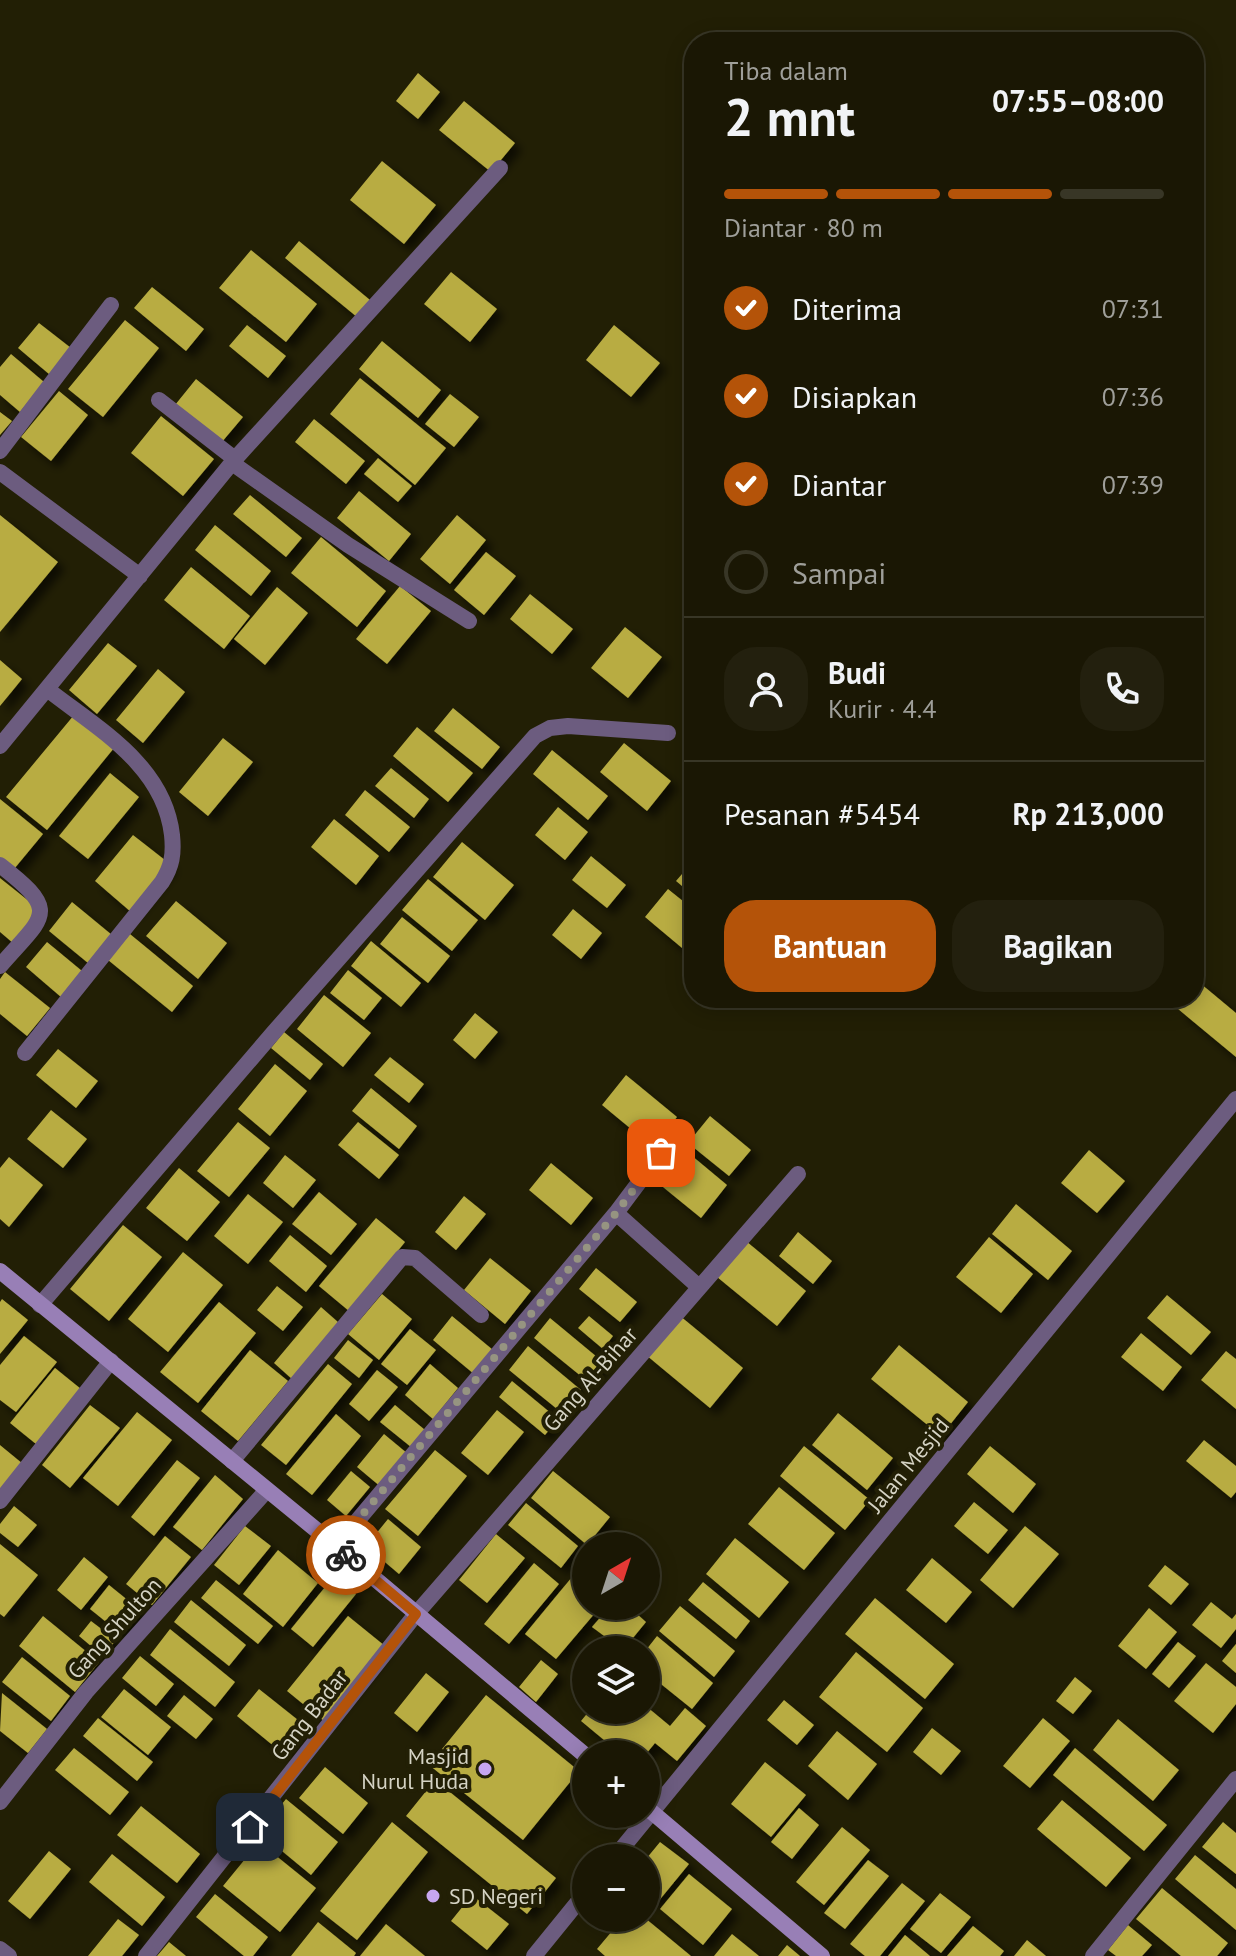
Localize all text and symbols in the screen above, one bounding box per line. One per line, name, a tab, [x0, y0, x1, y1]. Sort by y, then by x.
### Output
text: Tiba dalam	[724, 54, 848, 87]
text: 07:55–08:00	[992, 81, 1164, 120]
text: 2 mnt	[724, 83, 855, 150]
text: Diantar · 80 m	[724, 211, 883, 244]
icon: check	[724, 286, 768, 330]
text: Diterima	[792, 289, 902, 328]
text: 07:31	[1102, 292, 1164, 325]
icon: check	[724, 374, 768, 418]
text: Disiapkan	[792, 377, 917, 416]
text: 07:36	[1102, 380, 1164, 413]
icon: check	[724, 462, 768, 506]
text: Diantar	[792, 465, 886, 504]
text: 07:39	[1102, 468, 1164, 501]
text: Sampai	[792, 553, 886, 592]
button: person	[724, 647, 808, 731]
button: phone	[1080, 647, 1164, 731]
text: Budi	[828, 653, 886, 692]
text: Kurir · 4.4	[828, 692, 937, 725]
text: Pesanan #5454	[724, 794, 920, 833]
text: Rp 213,000	[1013, 794, 1164, 833]
button: Bantuan	[724, 900, 936, 992]
button: Bagikan	[952, 900, 1164, 992]
pin	[627, 1119, 695, 1187]
icon: bag	[639, 1131, 683, 1175]
street label: Gang Al-Bihar	[537, 1320, 643, 1437]
street label: Jalan Mesjid	[861, 1412, 955, 1519]
courier	[306, 1515, 386, 1595]
north arrow	[572, 1532, 660, 1620]
map controls	[572, 1532, 660, 1932]
icon: bike	[324, 1533, 368, 1577]
street label: Gang Shulton	[61, 1571, 167, 1685]
button: layers	[572, 1636, 660, 1724]
street label: Gang Badar	[265, 1663, 354, 1766]
button: +	[572, 1740, 660, 1828]
place label: Masjid Nurul Huda	[361, 1742, 469, 1795]
marker: Masjid Nurul Huda	[476, 1760, 494, 1778]
pin	[216, 1793, 284, 1861]
icon: home	[228, 1805, 272, 1849]
button: −	[572, 1844, 660, 1932]
place label: SD Negeri	[449, 1882, 543, 1910]
marker: SD Negeri	[424, 1887, 442, 1905]

